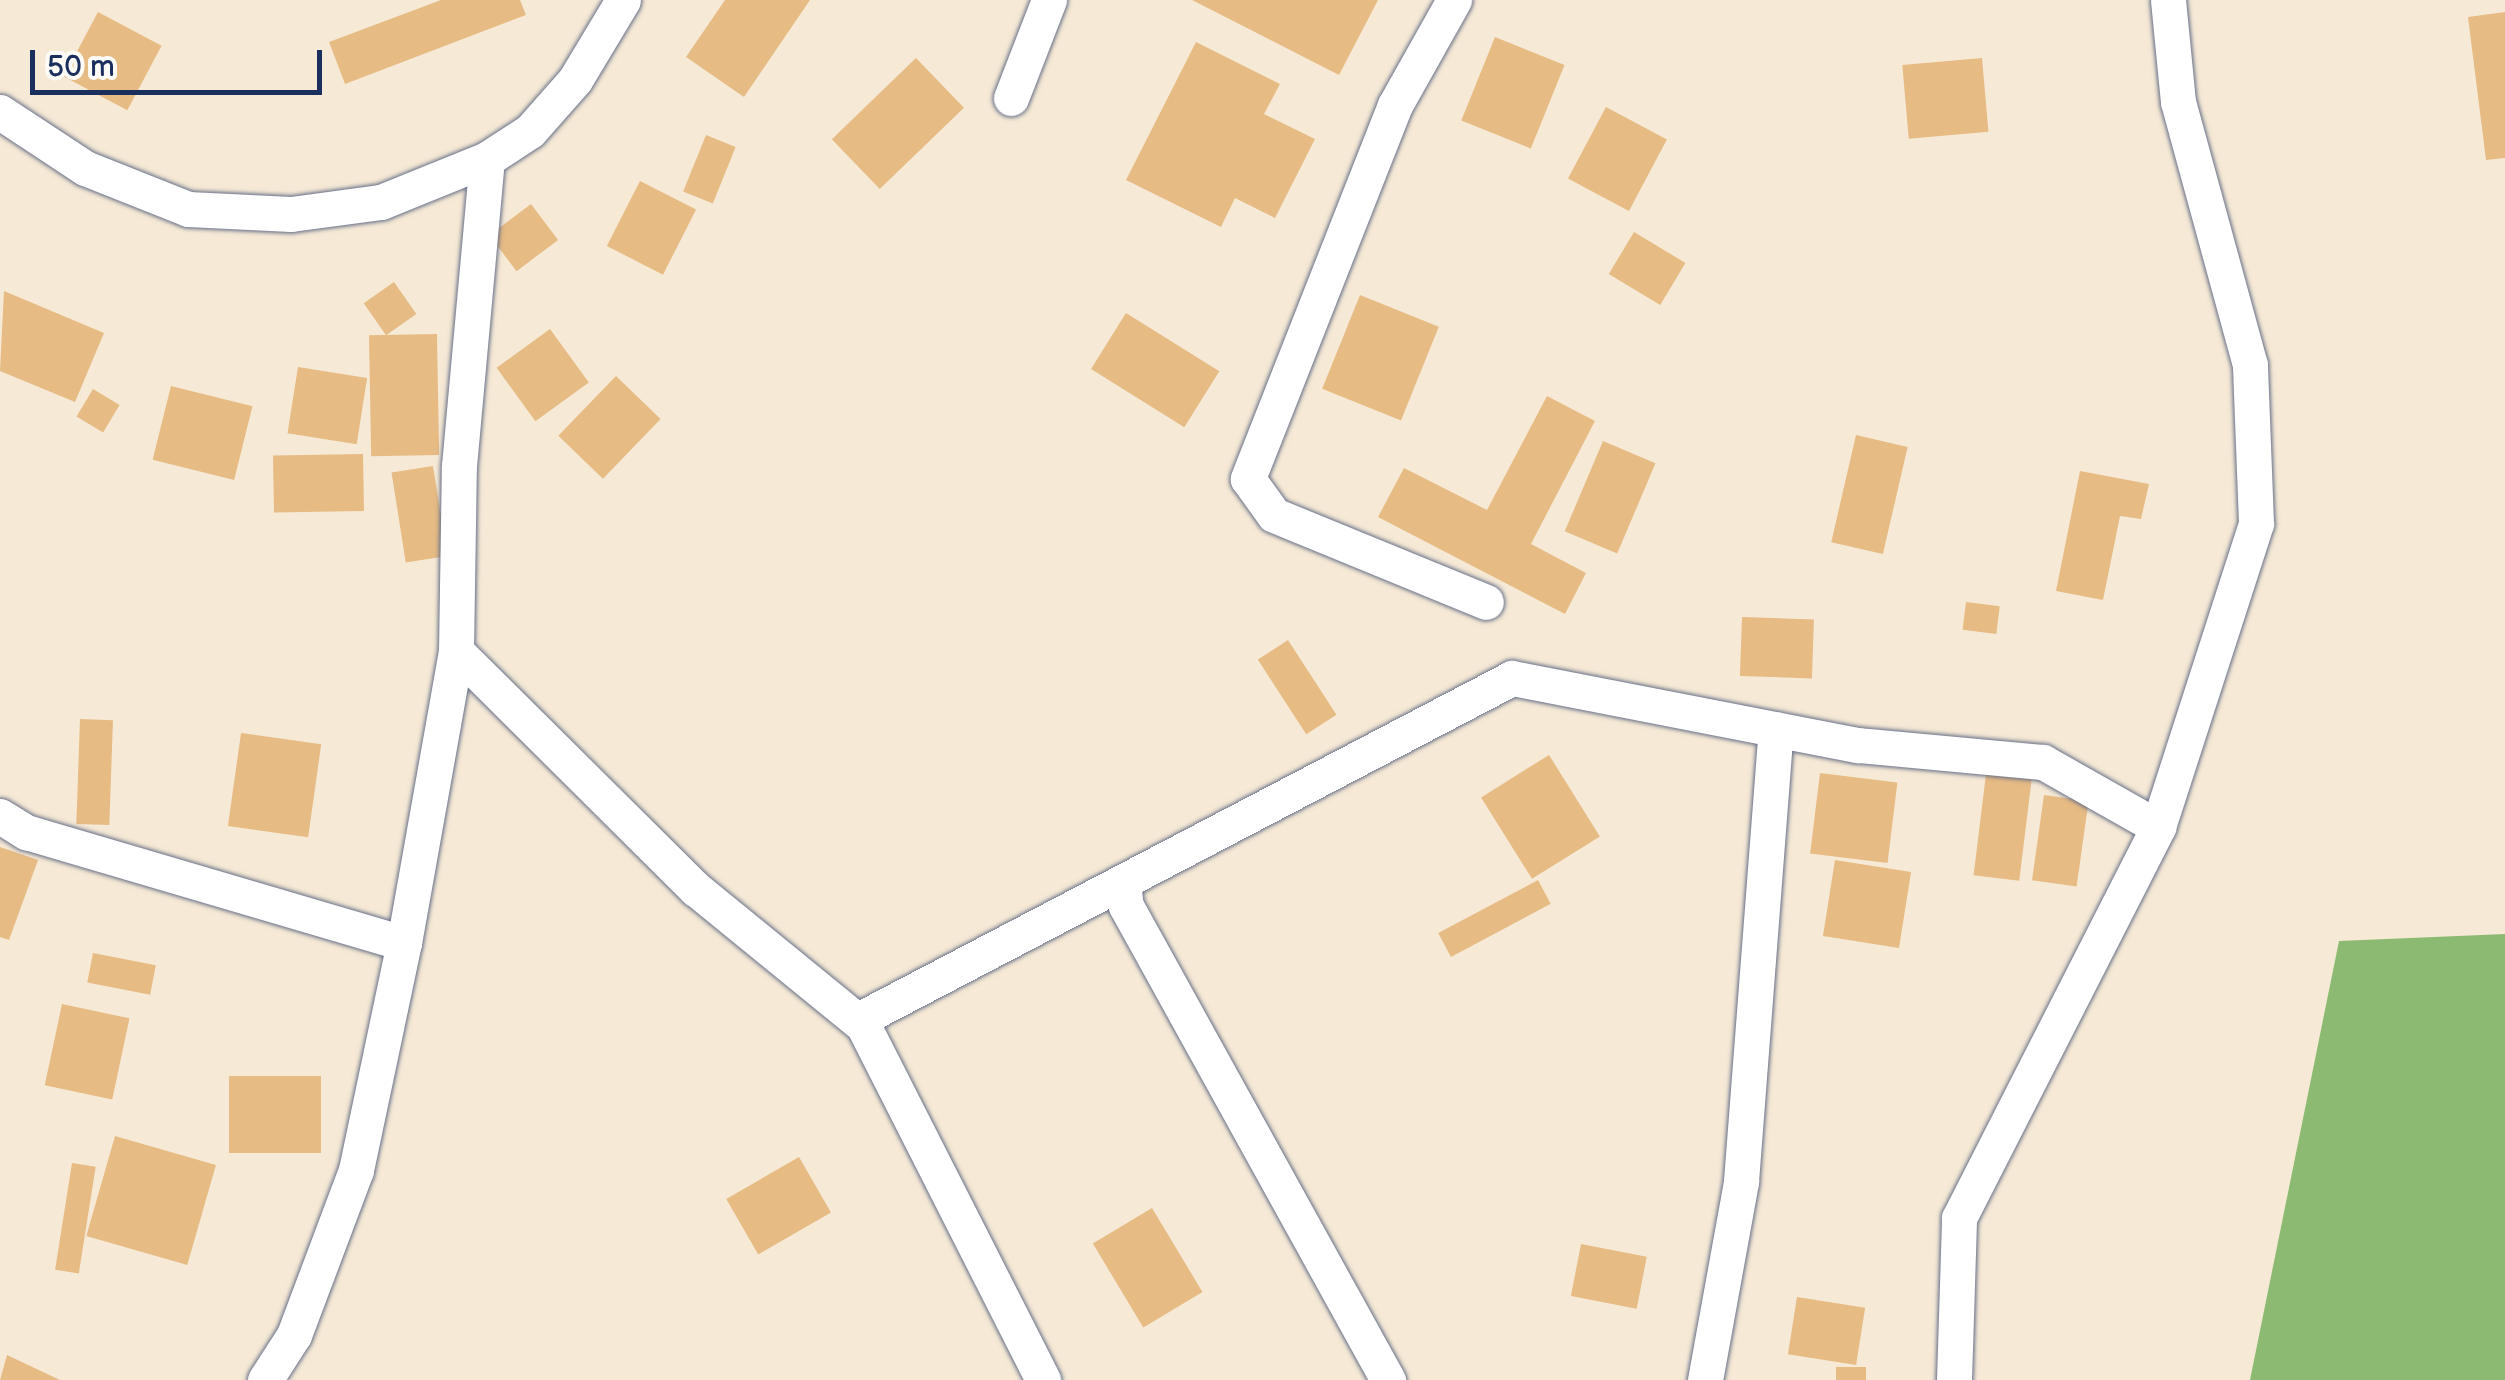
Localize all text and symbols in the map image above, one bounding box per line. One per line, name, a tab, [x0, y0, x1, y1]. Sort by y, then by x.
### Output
scale bar	[35, 30, 328, 92]
text: 50 m	[47, 49, 115, 85]

